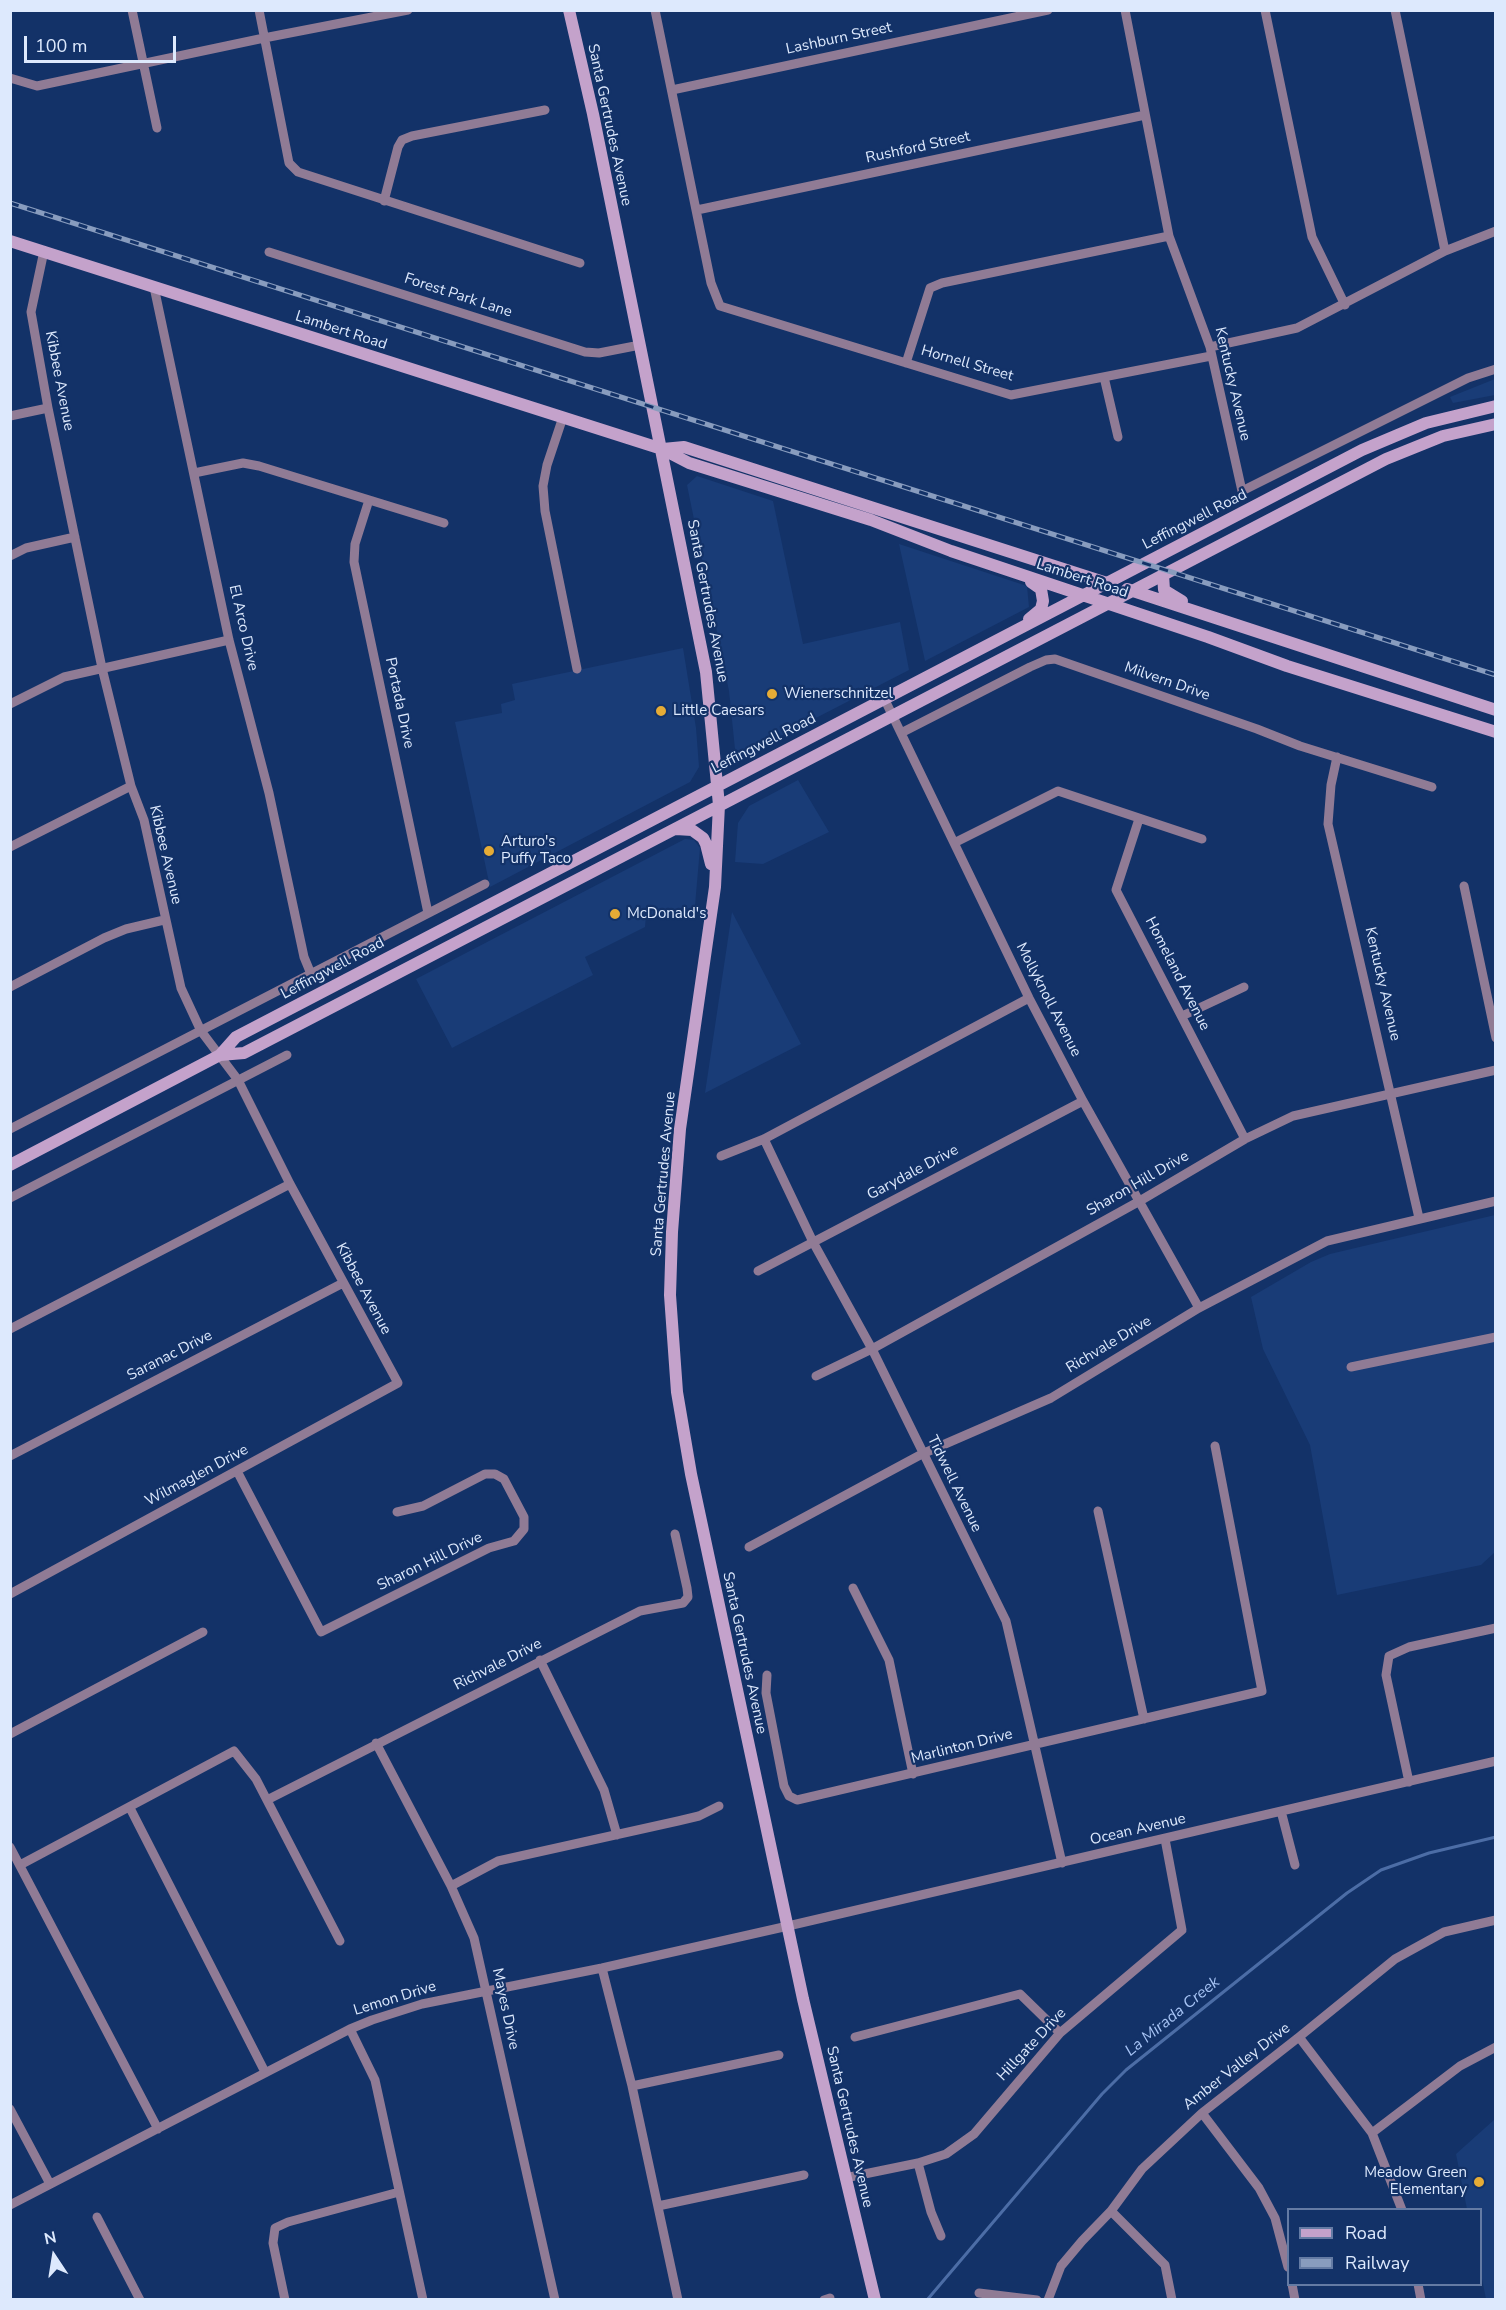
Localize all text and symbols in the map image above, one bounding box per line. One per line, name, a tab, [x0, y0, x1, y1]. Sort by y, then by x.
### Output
street label: Lashburn Street	[784, 19, 894, 59]
scale bar	[27, 24, 178, 62]
text: 100 m	[35, 34, 87, 58]
street label: Santa Gertrudes Avenue	[583, 42, 635, 208]
street label: Rushford Street	[864, 128, 972, 168]
street label: Forest Park Lane	[402, 270, 514, 322]
street label: Lambert Road	[293, 308, 389, 354]
street label: Kentucky Avenue	[1210, 325, 1254, 443]
street label: Kibbee Avenue	[41, 330, 77, 432]
street label: Hornell Street	[919, 342, 1015, 386]
street label: Leffingwell Road	[1140, 486, 1250, 554]
street label: Santa Gertrudes Avenue	[682, 518, 732, 684]
street label: Lambert Road	[1034, 556, 1130, 602]
street label: El Arco Drive	[224, 583, 262, 673]
street label: Portada Drive	[381, 656, 417, 750]
street label: Milvern Drive	[1122, 659, 1212, 705]
place label: Wienerschnitzel	[784, 685, 893, 703]
marker: Wienerschnitzel	[765, 687, 779, 701]
place label: Little Caesars	[673, 702, 765, 720]
marker: Little Caesars	[654, 704, 668, 718]
street label: Leffingwell Road	[709, 710, 819, 778]
street label: Kibbee Avenue	[145, 804, 185, 906]
place label: Arturo's Puffy Taco	[501, 833, 571, 868]
marker: Arturo's Puffy Taco	[482, 844, 496, 858]
place label: McDonald's	[627, 905, 706, 923]
marker: McDonald's	[608, 907, 622, 921]
street label: Homeland Avenue	[1141, 914, 1213, 1034]
street label: Kentucky Avenue	[1360, 925, 1404, 1043]
street label: Leffingwell Road	[278, 934, 388, 1004]
street label: Mollyknoll Avenue	[1011, 940, 1085, 1060]
street label: Santa Gertrudes Avenue	[648, 1091, 680, 1257]
street label: Garydale Drive	[864, 1141, 962, 1205]
street label: Sharon Hill Drive	[1084, 1147, 1192, 1221]
street label: Kibbee Avenue	[331, 1240, 395, 1338]
street label: Richvale Drive	[1063, 1313, 1155, 1377]
street label: Saranac Drive	[124, 1327, 216, 1385]
street label: Tidwell Avenue	[923, 1433, 985, 1535]
street label: Wilmaglen Drive	[142, 1441, 252, 1511]
street label: Sharon Hill Drive	[374, 1529, 486, 1595]
street label: Santa Gertrudes Avenue	[718, 1570, 770, 1736]
street label: Richvale Drive	[451, 1635, 545, 1695]
street label: Marlinton Drive	[909, 1726, 1015, 1768]
street label: Ocean Avenue	[1088, 1810, 1188, 1850]
street label: Mayes Drive	[488, 1967, 522, 2051]
water label: La Mirada Creek	[1122, 1973, 1224, 2061]
street label: Lemon Drive	[352, 1978, 438, 2020]
street label: Hillgate Drive	[994, 2005, 1070, 2085]
street label: Amber Valley Drive	[1180, 2020, 1294, 2114]
street label: Santa Gertrudes Avenue	[822, 2044, 876, 2210]
place label: Meadow Green Elementary	[1364, 2164, 1467, 2199]
marker: Meadow Green Elementary	[1472, 2175, 1486, 2189]
legend	[1287, 2208, 1482, 2286]
text: Road	[1345, 2221, 1387, 2245]
north arrow	[24, 2226, 84, 2286]
text: N	[42, 2226, 58, 2250]
text: Railway	[1345, 2251, 1410, 2275]

